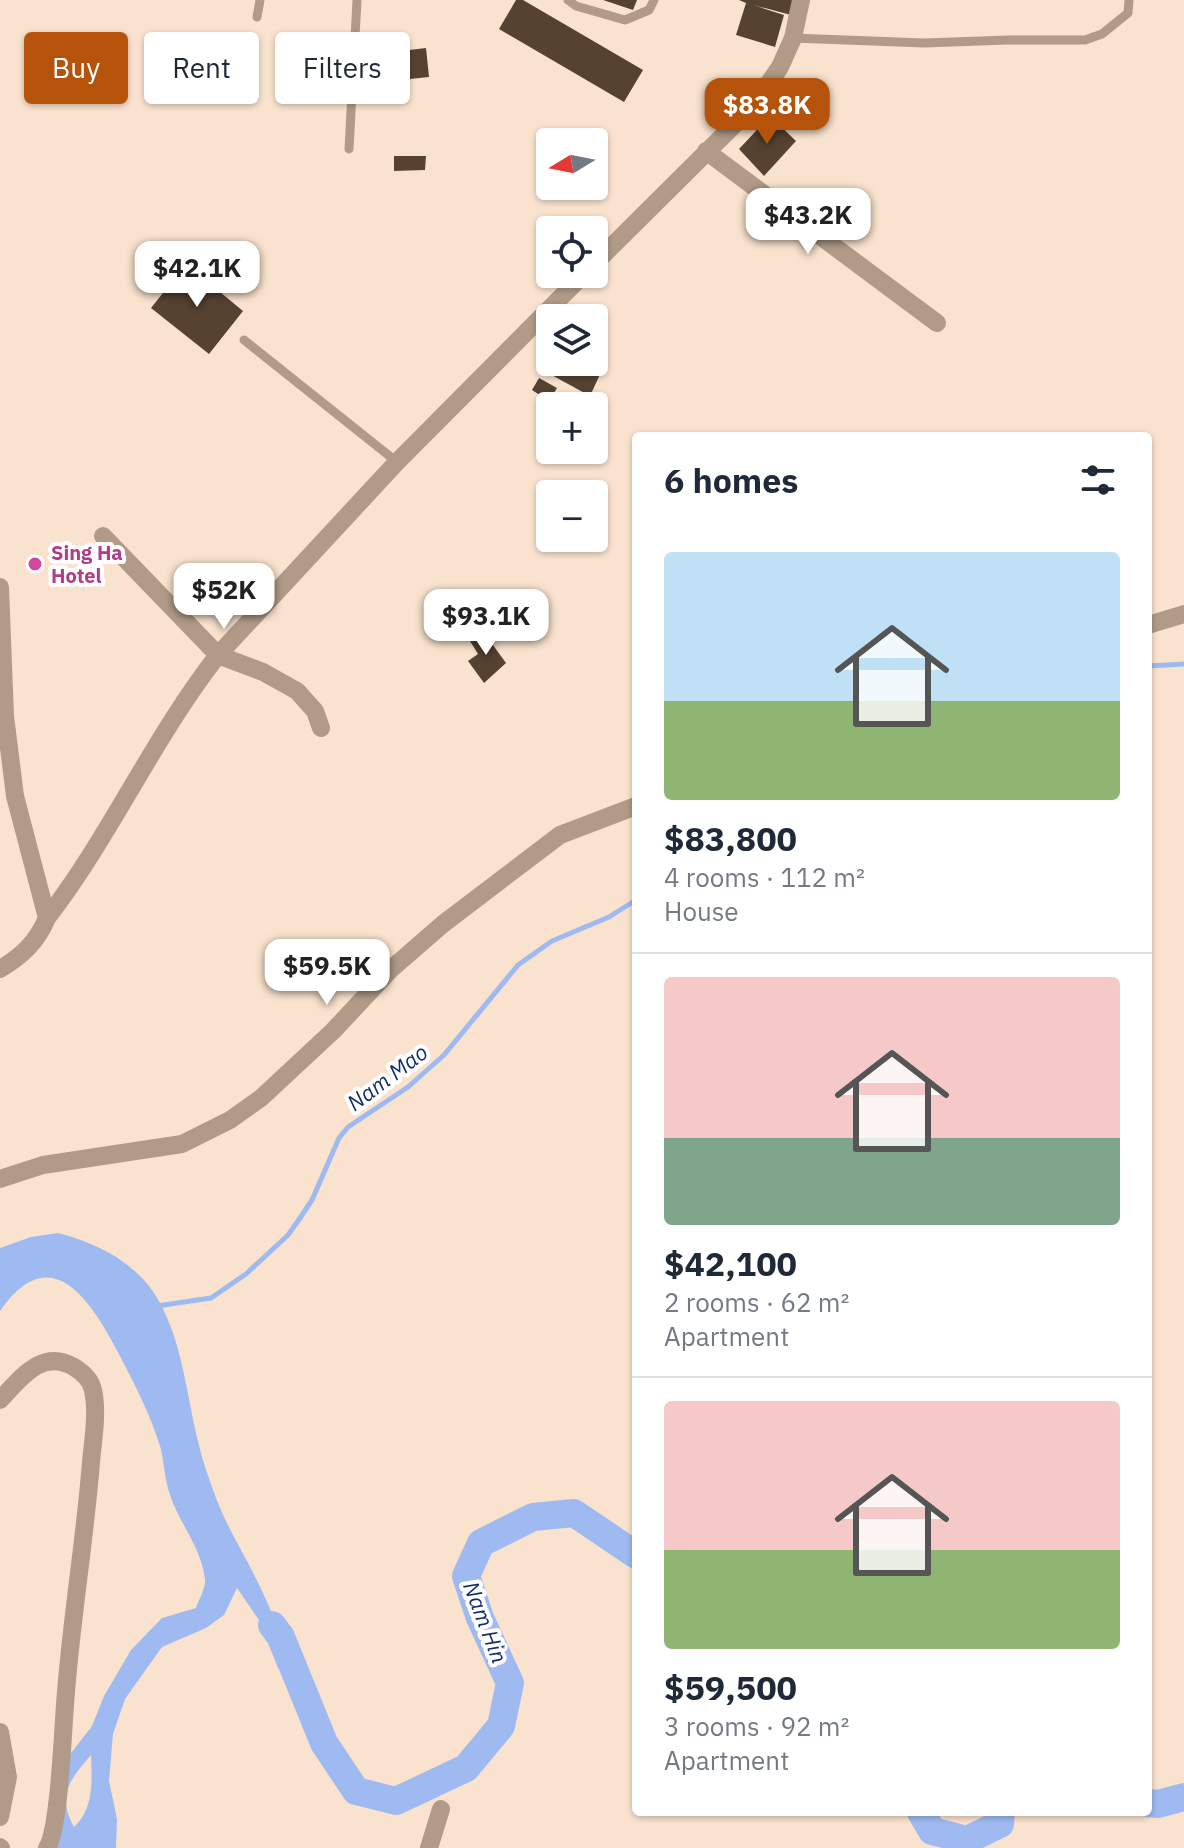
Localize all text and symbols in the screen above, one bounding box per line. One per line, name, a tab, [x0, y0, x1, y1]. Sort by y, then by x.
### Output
chip: Buy	[24, 32, 128, 104]
chip: Rent	[144, 32, 259, 104]
chip: Filters	[275, 32, 410, 104]
pin: $83.8K	[702, 78, 832, 146]
text: $83.8K	[723, 87, 811, 121]
north arrow	[536, 128, 608, 200]
map controls	[536, 128, 608, 552]
pin: $43.2K	[743, 188, 873, 256]
text: $43.2K	[764, 197, 852, 231]
button: locate	[536, 216, 608, 288]
pin: $42.1K	[132, 241, 262, 309]
text: $42.1K	[153, 250, 241, 284]
button: layers	[536, 304, 608, 376]
button: +	[536, 392, 608, 464]
text: 6 homes	[664, 458, 799, 502]
icon: filters	[1076, 458, 1120, 502]
button: −	[536, 480, 608, 552]
place label: Sing Ha Hotel	[51, 539, 123, 589]
marker: Sing Ha Hotel	[26, 555, 44, 573]
pin: $52K	[177, 563, 271, 631]
text: $52K	[192, 572, 256, 606]
pin: $93.1K	[421, 589, 551, 657]
text: $93.1K	[442, 598, 530, 632]
icon: home	[820, 604, 964, 748]
text: $83,800	[664, 816, 797, 860]
text: 4 rooms · 112 m²	[664, 860, 865, 894]
text: House	[664, 894, 739, 928]
pin: $59.5K	[262, 939, 392, 1007]
text: $59.5K	[283, 948, 371, 982]
icon: home	[820, 1029, 964, 1173]
water label: Nam Mao	[341, 1037, 433, 1117]
text: $42,100	[664, 1241, 797, 1285]
text: 2 rooms · 62 m²	[664, 1285, 849, 1319]
text: Apartment	[664, 1319, 789, 1353]
icon: home	[820, 1453, 964, 1597]
water label: Nam Hin	[457, 1577, 515, 1667]
text: $59,500	[664, 1665, 797, 1709]
text: 3 rooms · 92 m²	[664, 1709, 849, 1743]
text: Apartment	[664, 1743, 789, 1777]

